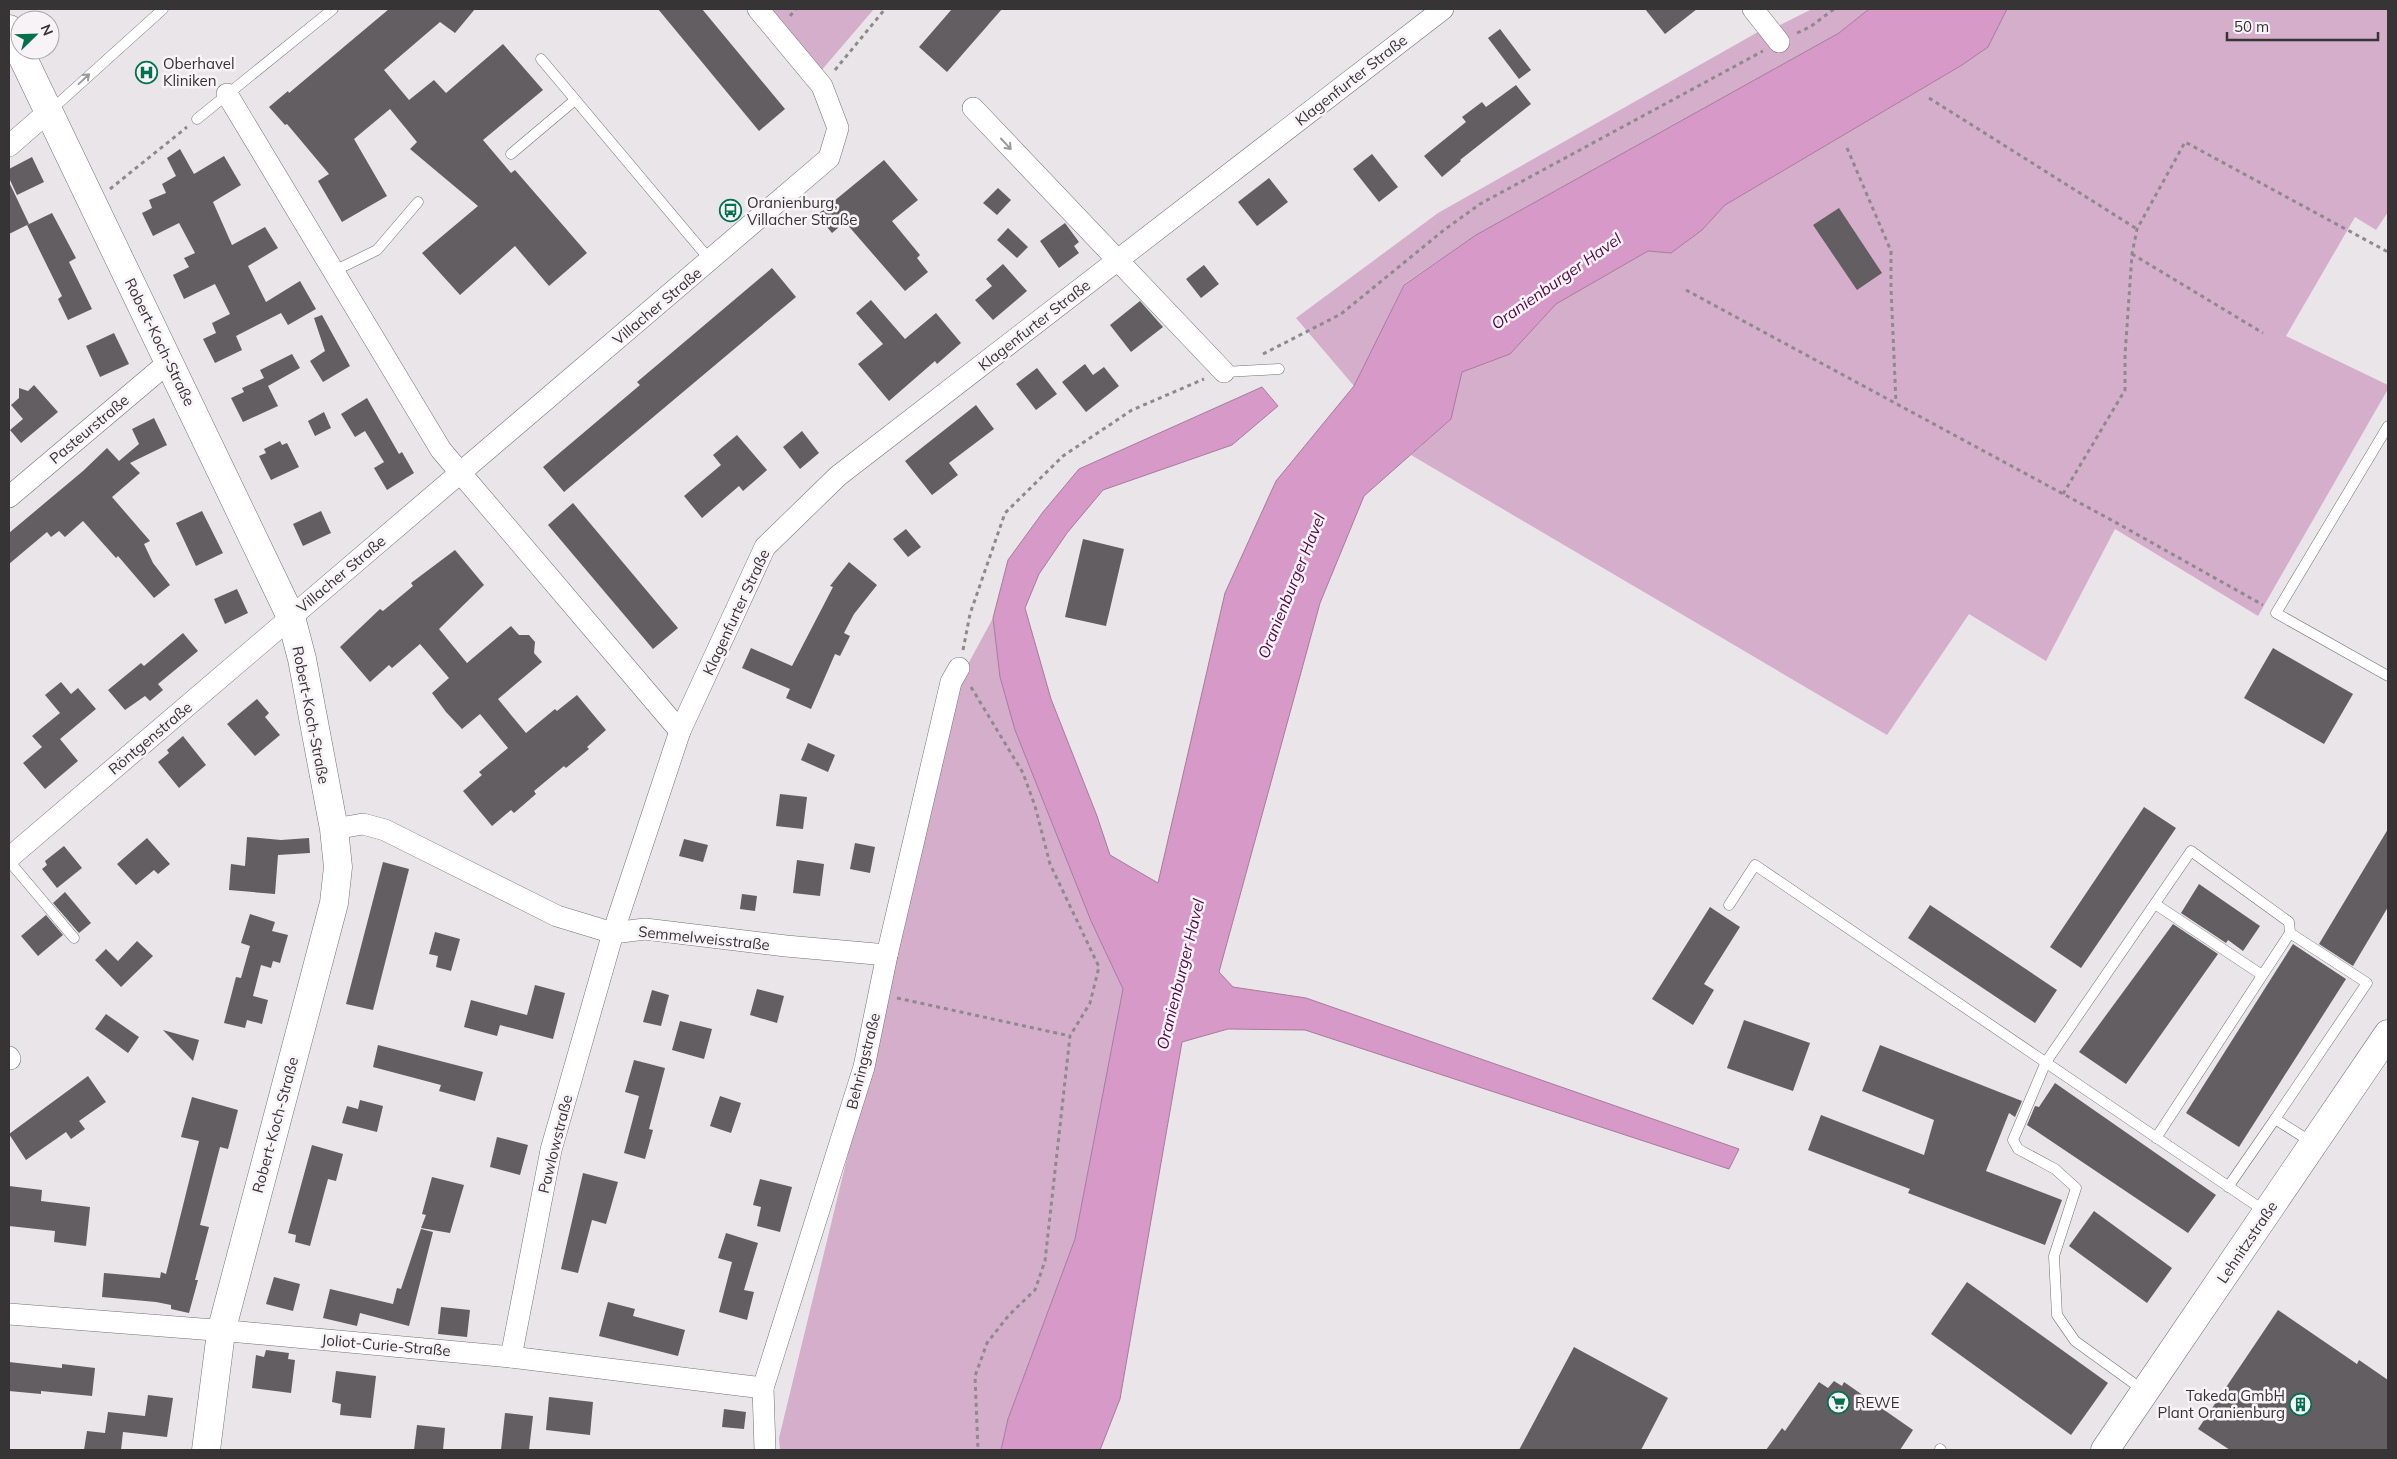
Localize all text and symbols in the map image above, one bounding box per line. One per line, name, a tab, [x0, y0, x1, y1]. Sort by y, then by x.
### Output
north arrow	[10, 10, 60, 60]
scale bar	[2227, 10, 2378, 42]
text: 50 m	[2234, 17, 2269, 36]
text: N	[37, 22, 57, 38]
street label: Klagenfurter Straße	[1291, 30, 1411, 130]
place label: Oberhavel Kliniken	[163, 54, 235, 90]
hospital icon: Oberhavel Kliniken	[135, 60, 159, 84]
one-way arrow	[78, 73, 91, 85]
one-way arrow	[1000, 138, 1012, 150]
place label: Oranienburg, Villacher Straße	[747, 193, 858, 229]
bus stop icon: Oranienburg, Villacher Straße	[719, 199, 743, 223]
water label: Oranienburger Havel	[1487, 228, 1625, 333]
street label: Villacher Straße	[609, 263, 705, 349]
street label: Robert-Koch-Straße	[121, 275, 199, 409]
street label: Klagenfurter Straße	[974, 275, 1094, 375]
street label: Pasteurstraße	[45, 390, 133, 468]
water label: Oranienburger Havel	[1253, 510, 1329, 661]
street label: Villacher Straße	[293, 531, 389, 617]
street label: Klagenfurter Straße	[698, 546, 774, 678]
street label: Robert-Koch-Straße	[288, 644, 334, 786]
street label: Röntgenstraße	[104, 697, 196, 779]
water label: Oranienburger Havel	[1152, 896, 1208, 1051]
street label: Semmelweisstraße	[637, 922, 771, 954]
street label: Behringstraße	[842, 1011, 884, 1111]
street label: Robert-Koch-Straße	[248, 1055, 302, 1195]
street label: Pawlowstraße	[534, 1093, 576, 1195]
street label: Lehnitzstraße	[2213, 1197, 2281, 1287]
street label: Joliot-Curie-Straße	[321, 1330, 451, 1360]
place label: Takeda GmbH Plant Oranienburg	[2157, 1386, 2285, 1422]
supermarket icon: REWE	[1827, 1390, 1851, 1414]
building icon: Takeda GmbH Plant Oranienburg	[2289, 1392, 2313, 1416]
place label: REWE	[1855, 1393, 1900, 1412]

